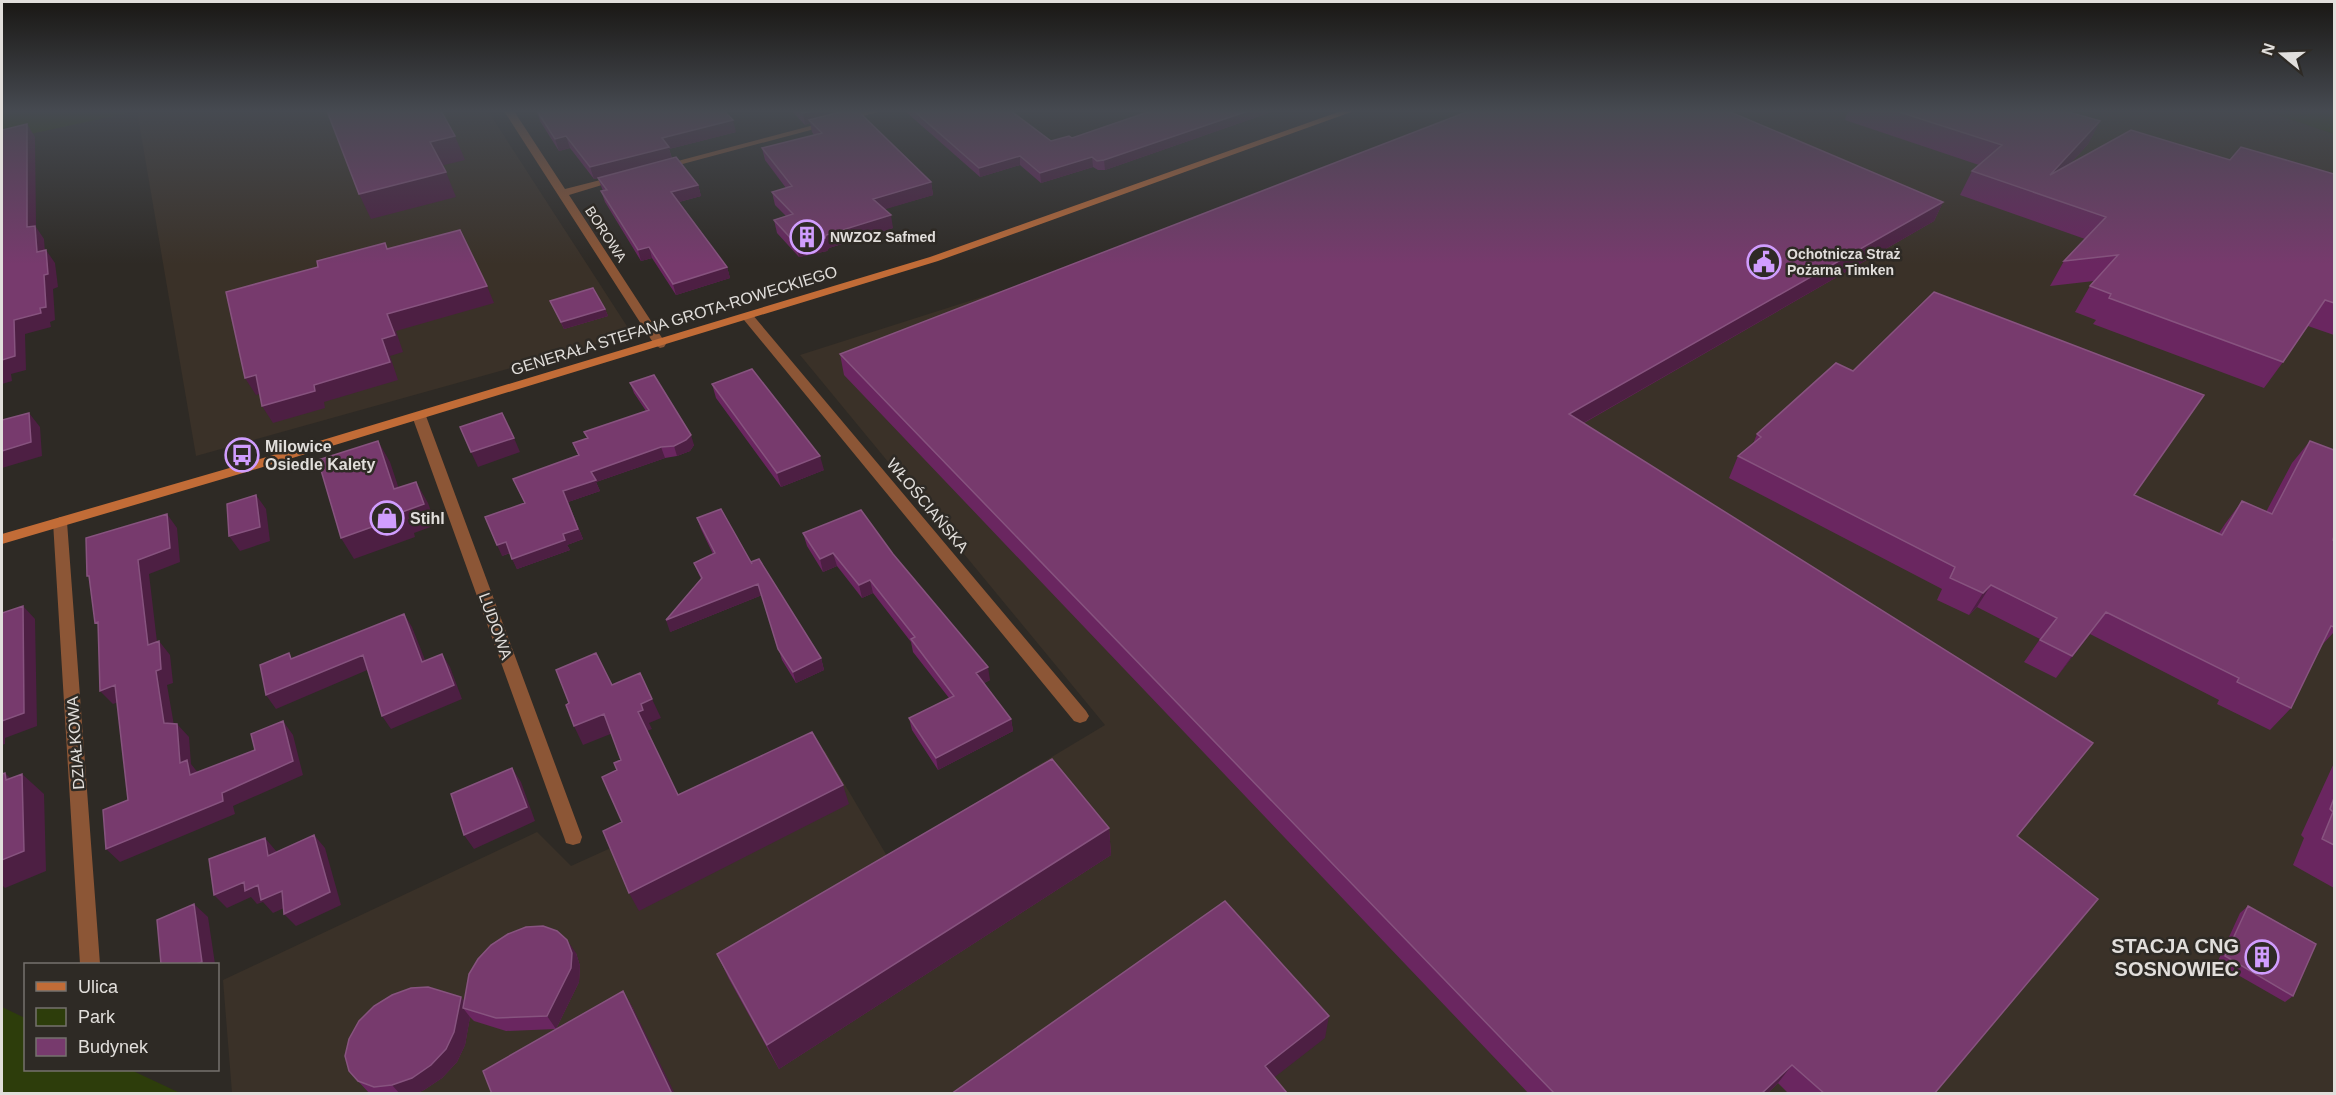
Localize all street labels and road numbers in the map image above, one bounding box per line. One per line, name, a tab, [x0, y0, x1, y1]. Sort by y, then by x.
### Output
street label: BOROWA	[582, 203, 630, 265]
street label: GENERAŁA STEFANA GROTA-ROWECKIEGO	[509, 263, 839, 378]
street label: WŁOŚCIAŃSKA	[883, 454, 973, 556]
street label: LUDOWA	[476, 591, 516, 662]
street label: DZIAŁKOWA	[64, 695, 87, 790]

